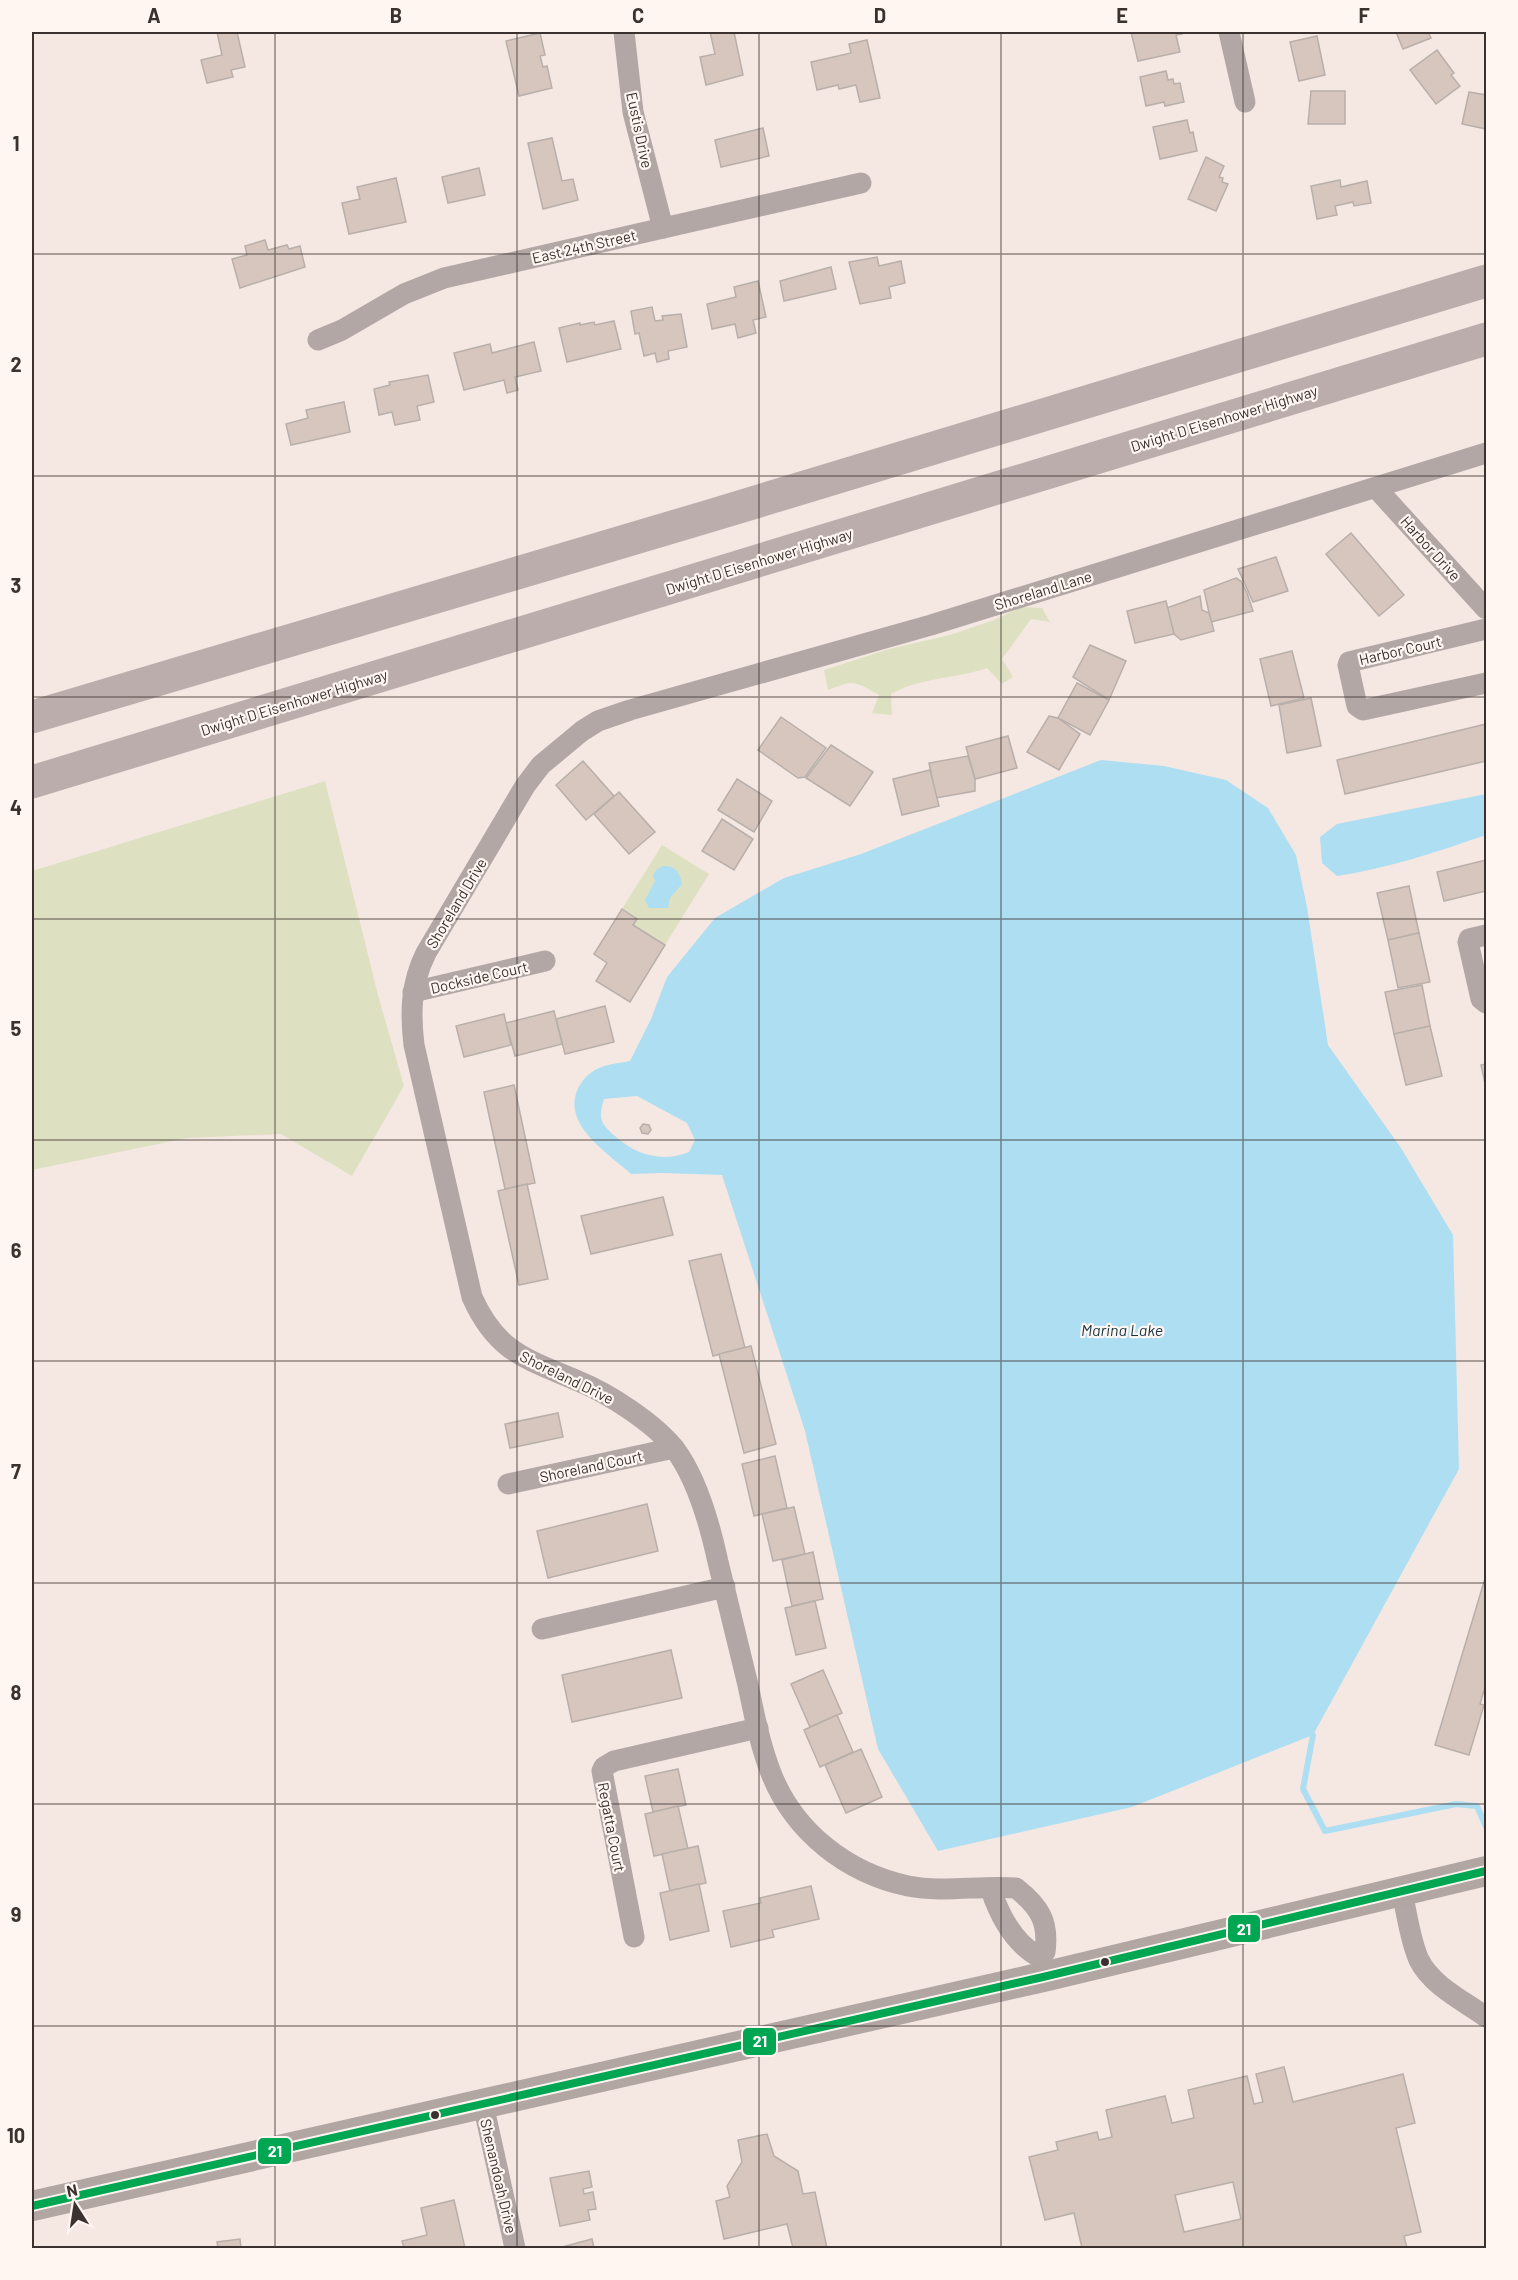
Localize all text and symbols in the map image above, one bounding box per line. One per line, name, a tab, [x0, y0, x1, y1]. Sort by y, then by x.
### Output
text: A	[147, 3, 161, 27]
text: B	[390, 3, 402, 27]
text: C	[632, 3, 644, 27]
text: D	[874, 3, 886, 27]
text: E	[1116, 3, 1128, 27]
text: F	[1358, 3, 1370, 27]
street label: Eustis Drive	[623, 90, 657, 170]
text: 1	[12, 131, 20, 155]
street label: East 24th Street	[530, 225, 638, 267]
text: 2	[10, 352, 22, 376]
street label: Dwight D Eisenhower Highway	[1128, 381, 1320, 455]
street label: Harbor Drive	[1397, 512, 1465, 584]
street label: Dwight D Eisenhower Highway	[663, 524, 855, 598]
street label: Shoreland Lane	[992, 567, 1094, 613]
text: 3	[11, 573, 21, 597]
street label: Harbor Court	[1357, 632, 1443, 668]
street label: Dwight D Eisenhower Highway	[198, 665, 390, 739]
text: 4	[10, 795, 22, 819]
street label: Shoreland Drive	[422, 855, 490, 951]
street label: Dockside Court	[429, 957, 529, 997]
text: 5	[11, 1016, 22, 1040]
text: 6	[11, 1238, 22, 1262]
water label: Marina Lake	[1081, 1320, 1163, 1339]
street label: Shoreland Drive	[517, 1347, 617, 1407]
street label: Shoreland Court	[538, 1446, 644, 1486]
text: 7	[11, 1459, 21, 1483]
text: 8	[11, 1680, 22, 1704]
street label: Regatta Court	[595, 1781, 629, 1873]
text: 9	[11, 1902, 21, 1926]
line badge: 21	[1227, 1914, 1261, 1943]
text: 21	[1237, 1919, 1251, 1938]
unlabelled marker	[1099, 1956, 1111, 1968]
line badge: 21	[742, 2027, 777, 2056]
text: 21	[753, 2031, 767, 2050]
unlabelled marker	[429, 2109, 441, 2121]
street label: Shenandoah Drive	[477, 2117, 521, 2235]
text: 10	[7, 2123, 25, 2147]
line badge: 21	[257, 2137, 292, 2165]
text: 21	[268, 2141, 282, 2160]
north arrow	[45, 2175, 105, 2235]
text: N	[65, 2179, 79, 2200]

